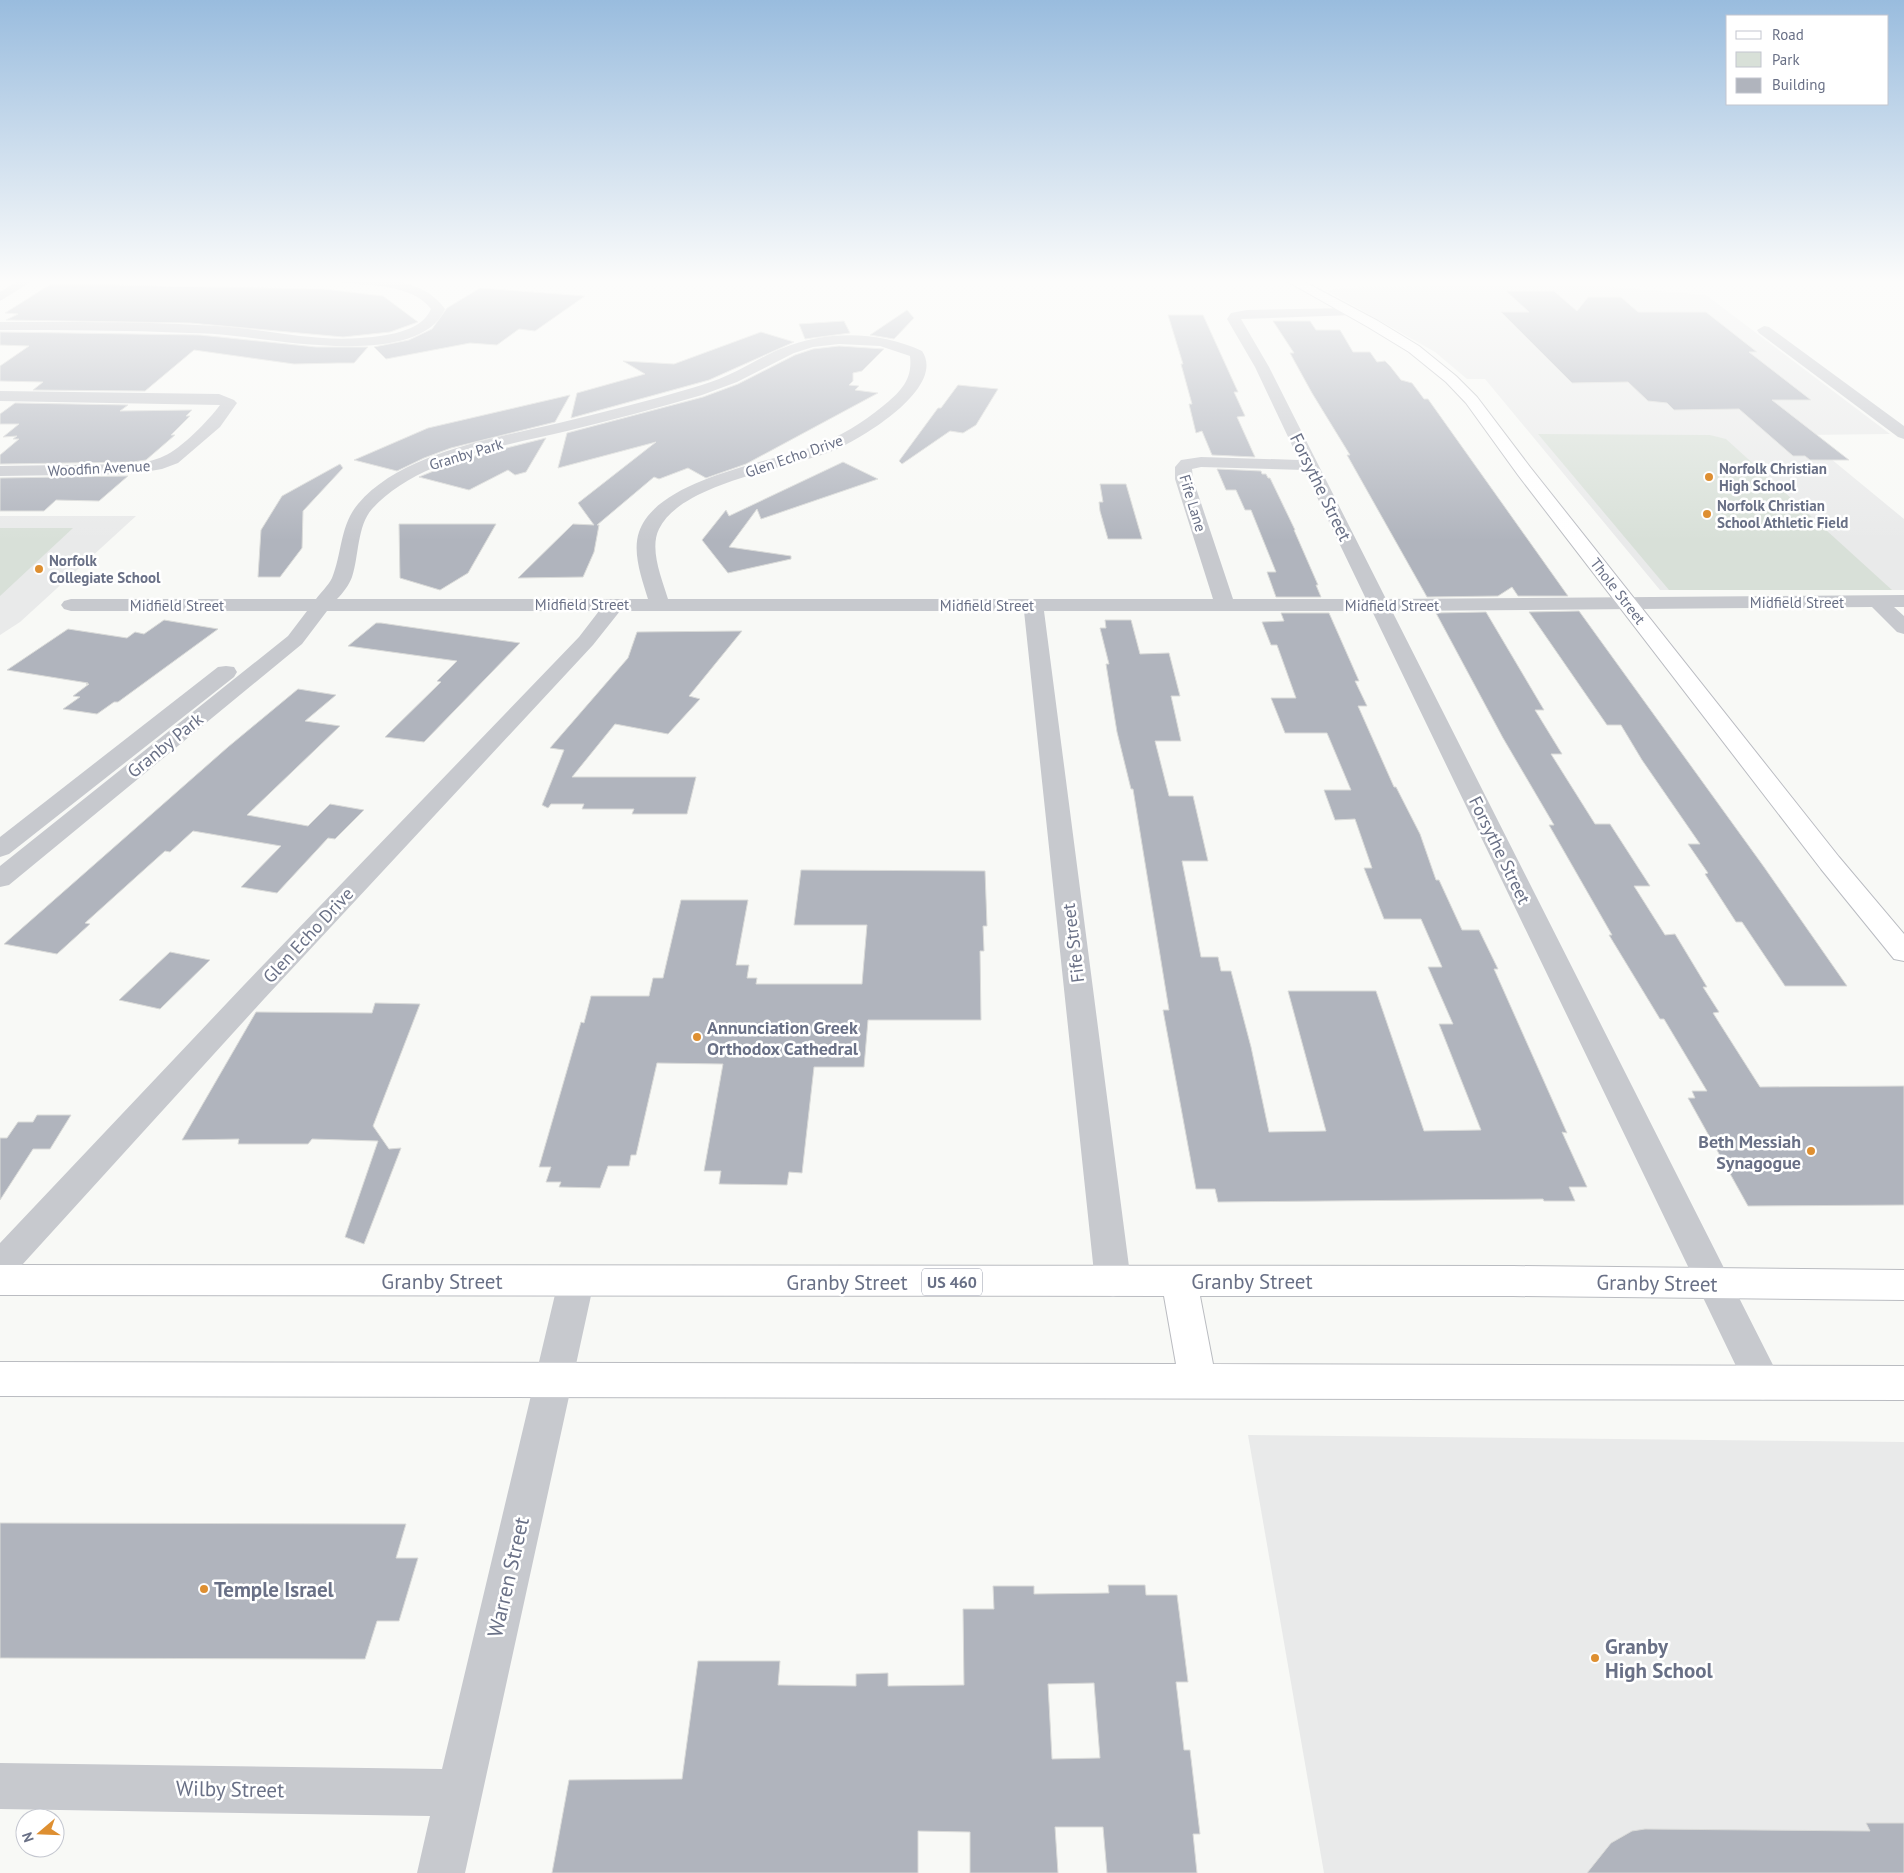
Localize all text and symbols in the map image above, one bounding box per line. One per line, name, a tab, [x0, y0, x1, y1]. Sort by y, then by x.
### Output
legend	[1726, 15, 1889, 105]
text: Road	[1772, 25, 1804, 44]
text: Park	[1772, 50, 1800, 69]
text: Building	[1772, 75, 1826, 94]
street label: Forsythe Street	[1285, 429, 1357, 545]
street label: Glen Echo Drive	[743, 430, 845, 482]
street label: Granby Park	[427, 434, 506, 474]
street label: Woodfin Avenue	[47, 456, 151, 480]
place label: Norfolk Christian High School	[1719, 459, 1827, 495]
marker: Norfolk Christian High School	[1703, 471, 1715, 483]
street label: Fife Lane	[1175, 472, 1211, 534]
place label: Norfolk Christian School Athletic Field	[1717, 496, 1848, 532]
marker: Norfolk Christian School Athletic Field	[1701, 508, 1713, 520]
place label: Norfolk Collegiate School	[49, 551, 161, 587]
street label: Thole Street	[1586, 554, 1650, 628]
marker: Norfolk Collegiate School	[33, 563, 45, 575]
street label: Midfield Street	[1750, 593, 1844, 612]
street label: Midfield Street	[535, 595, 629, 614]
street label: Midfield Street	[130, 596, 224, 615]
street label: Midfield Street	[940, 596, 1034, 615]
street label: Midfield Street	[1345, 596, 1439, 615]
street label: Granby Park	[122, 707, 208, 783]
street label: Forsythe Street	[1464, 792, 1536, 908]
street label: Glen Echo Drive	[258, 882, 358, 988]
street label: Fife Street	[1057, 902, 1089, 984]
place label: Annunciation Greek Orthodox Cathedral	[707, 1016, 859, 1060]
marker: Annunciation Greek Orthodox Cathedral	[691, 1031, 703, 1043]
place label: Beth Messiah Synagogue	[1698, 1130, 1801, 1174]
marker: Beth Messiah Synagogue	[1805, 1145, 1817, 1157]
street label: Granby Street	[381, 1268, 503, 1295]
road number: US 460	[922, 1268, 982, 1295]
street label: Granby Street	[1191, 1268, 1313, 1295]
street label: Granby Street	[1596, 1268, 1718, 1298]
street label: Granby Street	[786, 1269, 908, 1296]
street label: Warren Street	[481, 1514, 535, 1640]
place label: Temple Israel	[214, 1576, 335, 1603]
marker: Temple Israel	[198, 1583, 210, 1595]
place label: Granby High School	[1605, 1633, 1714, 1684]
marker: Granby High School	[1589, 1652, 1601, 1664]
street label: Wilby Street	[176, 1775, 284, 1803]
north arrow	[15, 1808, 65, 1858]
text: N	[18, 1830, 38, 1845]

